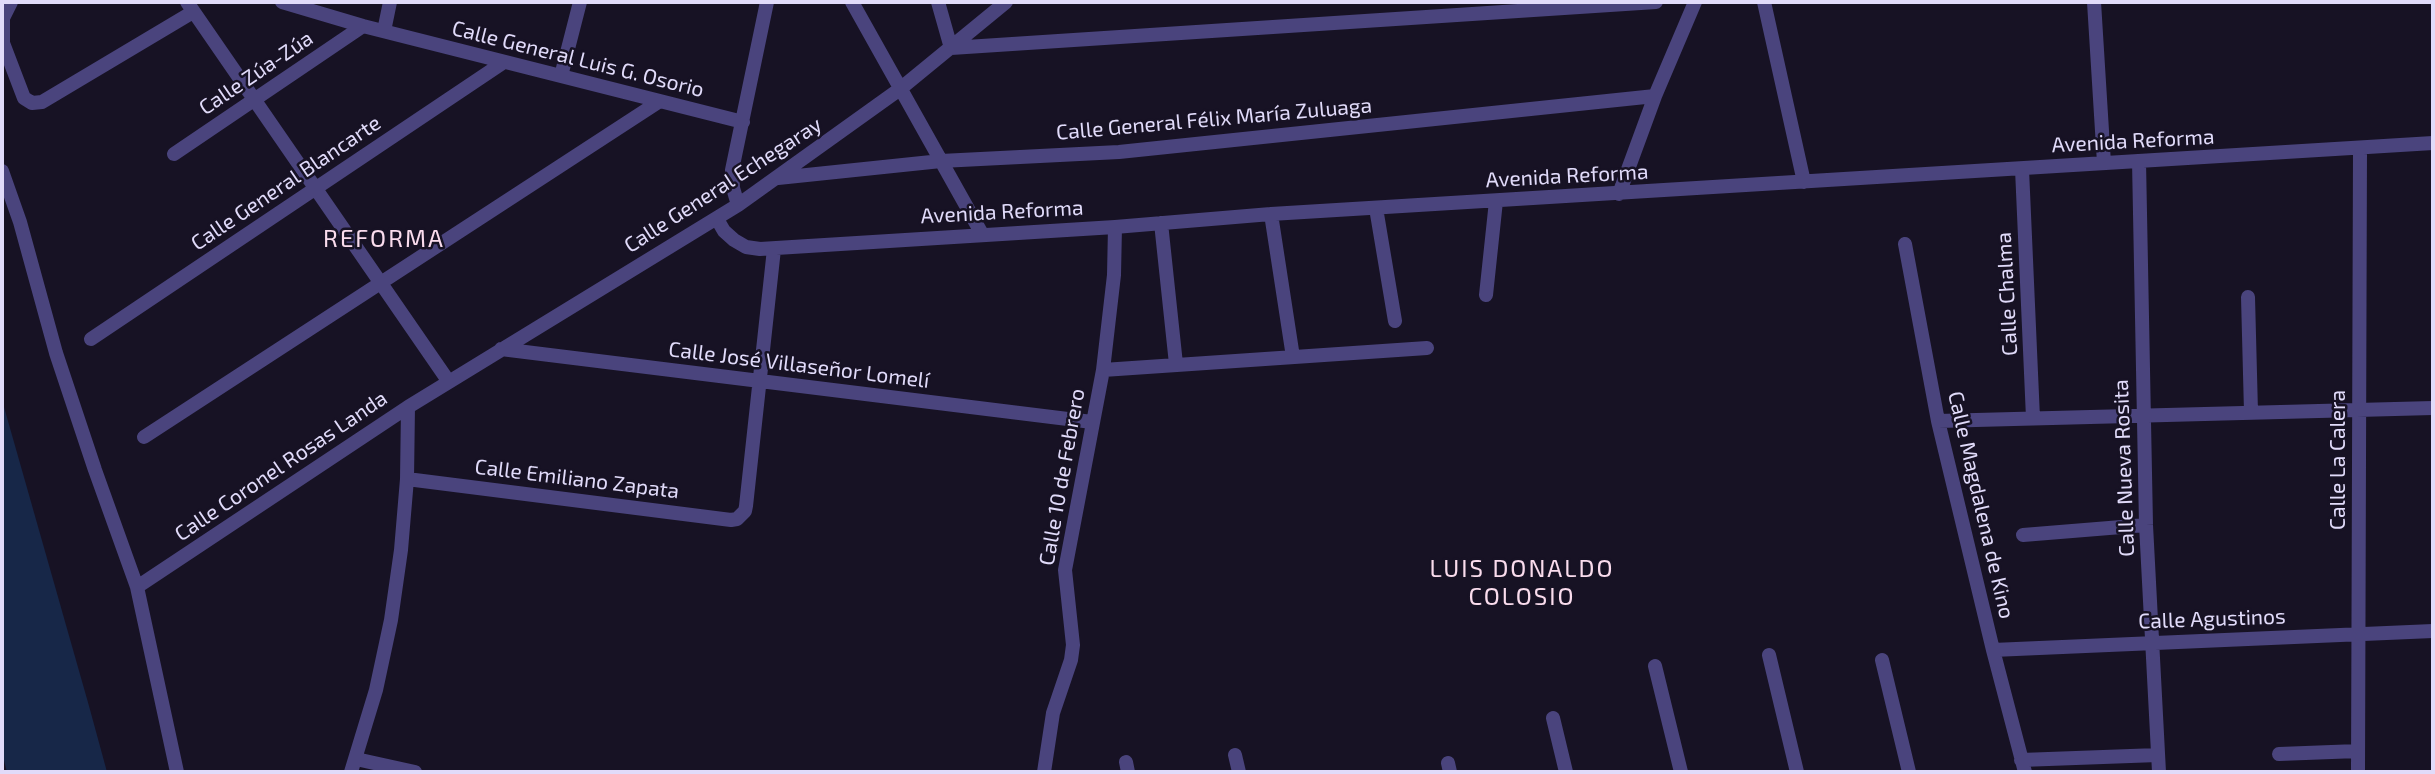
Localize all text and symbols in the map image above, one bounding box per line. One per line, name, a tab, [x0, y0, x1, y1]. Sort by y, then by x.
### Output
street label: Calle General Luis G. Osorio	[449, 15, 707, 103]
street label: Calle Zúa-Zúa	[194, 26, 318, 120]
street label: Calle General Félix María Zuluaga	[1055, 93, 1373, 145]
street label: Calle General Blancarte	[186, 110, 386, 256]
street label: Calle General Echegaray	[620, 112, 826, 258]
street label: Avenida Reforma	[2051, 124, 2215, 158]
street label: Avenida Reforma	[1485, 159, 1649, 193]
street label: Avenida Reforma	[920, 195, 1084, 229]
district label: REFORMA	[324, 225, 444, 253]
street label: Calle Chalma	[1991, 232, 2023, 356]
street label: Calle José Villaseñor Lomelí	[667, 336, 931, 394]
street label: Calle Nueva Rosita	[2108, 379, 2140, 557]
street label: Calle Coronel Rosas Landa	[170, 385, 392, 547]
street label: Calle 10 de Febrero	[1034, 386, 1090, 568]
street label: Calle Magdalena de Kino	[1943, 389, 2019, 621]
street label: Calle La Calera	[2325, 390, 2351, 530]
street label: Calle Emiliano Zapata	[473, 454, 681, 504]
district label: LUIS DONALDO COLOSIO	[1431, 555, 1613, 611]
street label: Calle Agustinos	[2138, 604, 2286, 634]

